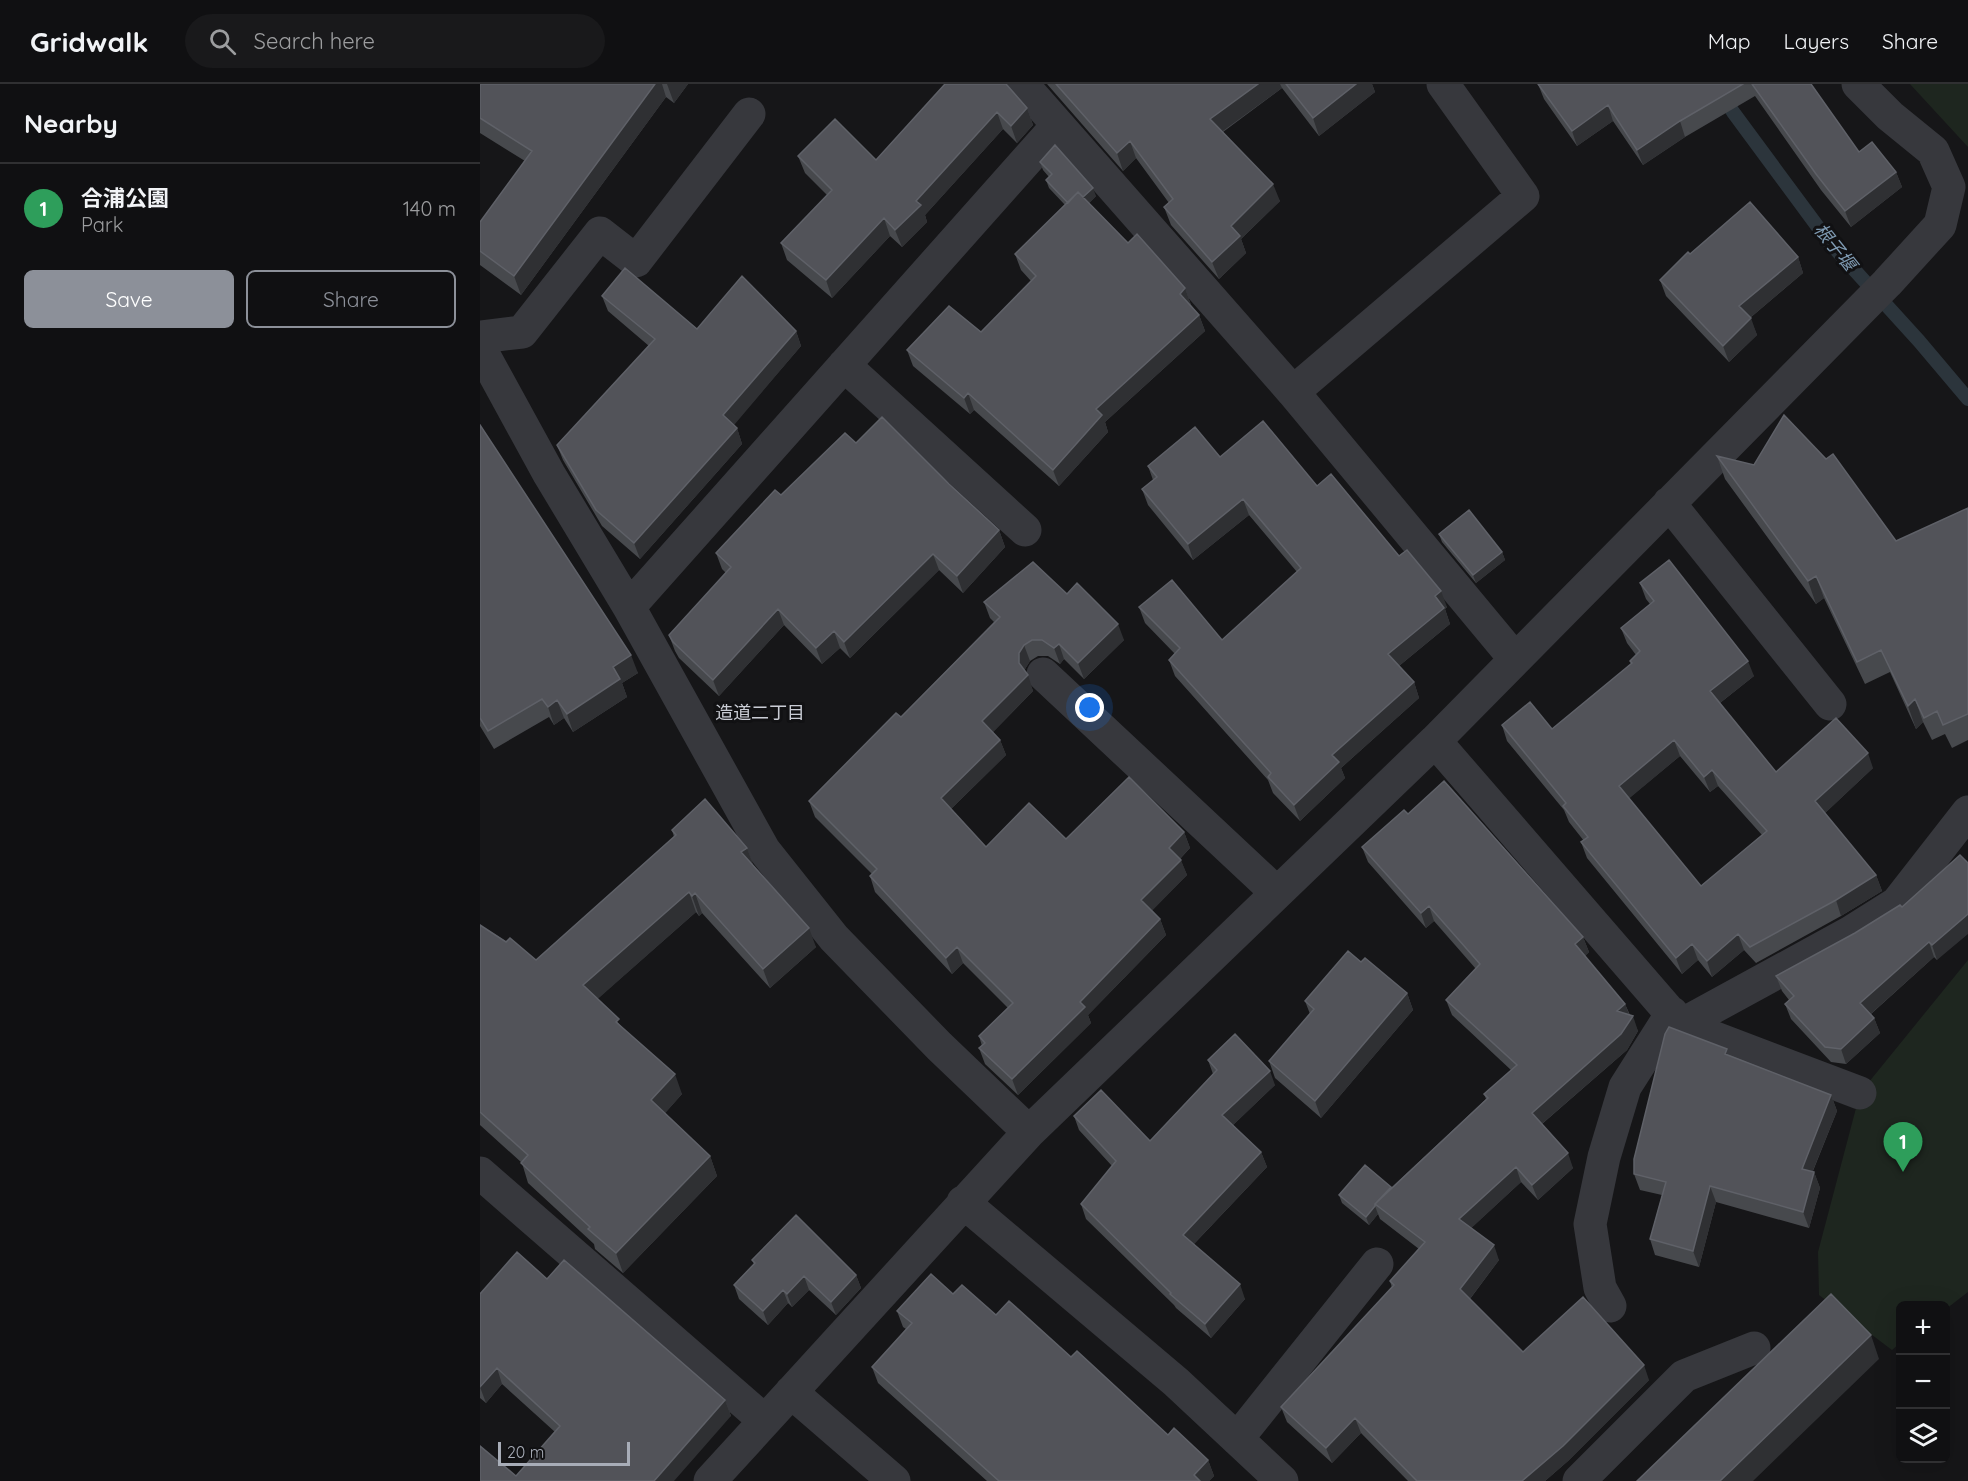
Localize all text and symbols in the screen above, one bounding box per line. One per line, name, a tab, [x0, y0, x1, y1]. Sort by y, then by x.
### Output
search box	[185, 14, 605, 68]
text: Gridwalk	[30, 24, 149, 59]
icon: search	[206, 25, 239, 58]
text: Search here	[254, 27, 375, 55]
text: Map	[1708, 28, 1751, 54]
text: Layers	[1784, 28, 1849, 54]
text: Share	[1882, 28, 1938, 54]
text: Nearby	[24, 107, 118, 140]
text: 合浦公園	[81, 184, 169, 212]
text: 1	[40, 196, 47, 221]
text: 140 m	[403, 196, 456, 221]
text: Park	[81, 212, 123, 237]
water label: 根子堰	[1809, 218, 1863, 277]
button: Save	[24, 270, 234, 328]
button: Share	[246, 270, 456, 328]
your location	[1075, 693, 1104, 722]
district label: 造道二丁目	[715, 701, 805, 724]
pin: 1	[1884, 1122, 1922, 1172]
map controls	[1896, 1301, 1950, 1463]
button: +	[1896, 1301, 1950, 1355]
button: −	[1896, 1355, 1950, 1409]
button: layers	[1896, 1409, 1950, 1463]
scale bar	[498, 1439, 630, 1466]
text: 20 m	[507, 1442, 544, 1462]

